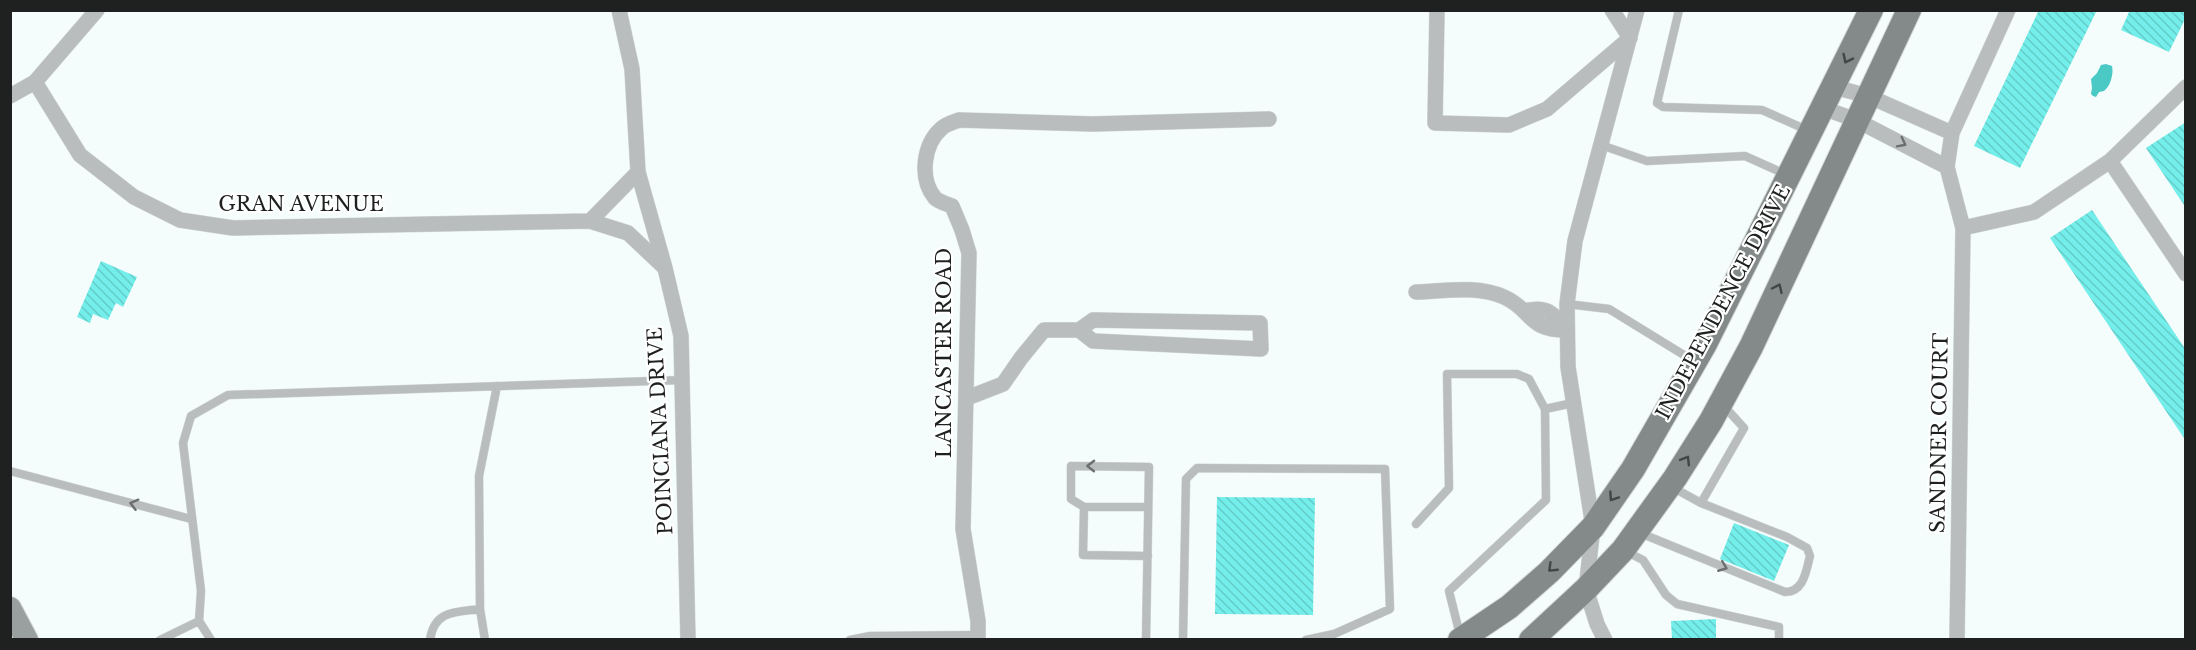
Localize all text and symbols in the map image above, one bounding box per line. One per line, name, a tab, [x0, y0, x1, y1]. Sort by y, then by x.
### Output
one-way arrow	[1843, 53, 1854, 64]
one-way arrow	[1895, 136, 1906, 148]
street label: INDEPENDENCE DRIVE	[1651, 181, 1795, 423]
street label: GRAN AVENUE	[218, 192, 384, 216]
street label: LANCASTER ROAD	[932, 248, 956, 458]
one-way arrow	[1771, 284, 1783, 295]
street label: POINCIANA DRIVE	[643, 326, 677, 536]
street label: SANDNER COURT	[1925, 333, 1953, 533]
one-way arrow	[1679, 456, 1691, 466]
one-way arrow	[1086, 460, 1095, 472]
one-way arrow	[1609, 491, 1621, 501]
one-way arrow	[130, 499, 140, 512]
one-way arrow	[1717, 560, 1728, 572]
one-way arrow	[1548, 561, 1559, 572]

